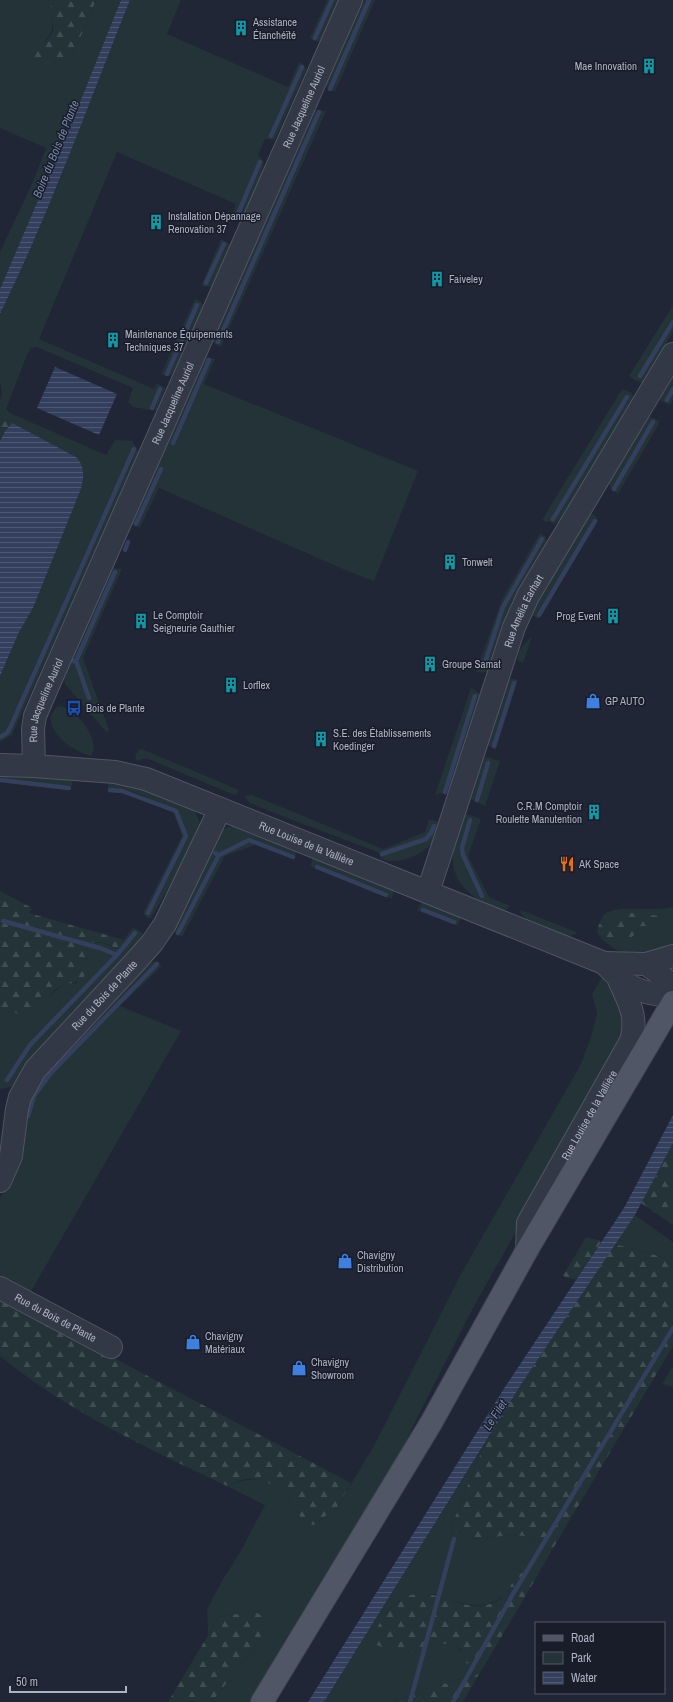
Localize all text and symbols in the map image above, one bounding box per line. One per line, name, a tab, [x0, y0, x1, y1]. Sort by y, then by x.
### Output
place label: Assistance Étanchéïté	[252, 15, 297, 42]
building icon: Assistance Étanchéïté	[232, 19, 250, 37]
building icon: Mae Innovation	[640, 57, 658, 75]
place label: Mae Innovation	[575, 59, 637, 73]
street label: Rue Jacqueline Auriol	[280, 64, 328, 150]
water label: Boire du Bois de Plante	[29, 97, 83, 200]
place label: Installation Dépannage Renovation 37	[168, 209, 261, 236]
building icon: Installation Dépannage Renovation 37	[147, 213, 165, 231]
building icon: Faiveley	[428, 270, 446, 288]
place label: Faiveley	[449, 272, 483, 286]
place label: Maintenance Équipements Techniques 37	[125, 327, 233, 354]
building icon: Maintenance Équipements Techniques 37	[104, 331, 122, 349]
street label: Rue Jacqueline Auriol	[149, 360, 197, 446]
building icon: Tonwelt	[441, 553, 459, 571]
place label: Tonwelt	[462, 555, 493, 569]
street label: Rue Amélia Earhart	[501, 572, 547, 649]
building icon: Prog Event	[604, 607, 622, 625]
place label: Le Comptoir Seigneurie Gauthier	[153, 608, 235, 635]
place label: Prog Event	[556, 609, 601, 623]
building icon: Le Comptoir Seigneurie Gauthier	[132, 612, 150, 630]
building icon: Groupe Samat	[421, 655, 439, 673]
street label: Rue Jacqueline Auriol	[26, 656, 66, 742]
place label: Groupe Samat	[442, 657, 501, 671]
building icon: Lorflex	[222, 676, 240, 694]
place label: Lorflex	[243, 678, 271, 692]
shop icon: GP AUTO	[584, 692, 602, 710]
place label: GP AUTO	[605, 694, 645, 708]
bus stop icon: Bois de Plante	[65, 699, 83, 717]
place label: Bois de Plante	[86, 701, 145, 715]
place label: S.E. des Établissements Koedinger	[333, 726, 432, 753]
building icon: S.E. des Établissements Koedinger	[312, 730, 330, 748]
place label: C.R.M Comptoir Roulette Manutention	[496, 799, 582, 826]
building icon: C.R.M Comptoir Roulette Manutention	[585, 803, 603, 821]
street label: Rue Louise de la Vallière	[257, 818, 356, 869]
restaurant icon: AK Space	[558, 855, 576, 873]
place label: AK Space	[578, 857, 619, 871]
street label: Rue du Bois de Plante	[68, 957, 140, 1033]
street label: Rue Louise de la Vallière	[558, 1068, 620, 1162]
place label: Chavigny Distribution	[357, 1248, 404, 1275]
shop icon: Chavigny Distribution	[336, 1252, 354, 1270]
street label: Rue du Bois de Plante	[12, 1290, 99, 1345]
place label: Chavigny Matériaux	[205, 1329, 246, 1356]
shop icon: Chavigny Matériaux	[184, 1333, 202, 1351]
place label: Chavigny Showroom	[311, 1355, 354, 1382]
shop icon: Chavigny Showroom	[290, 1359, 308, 1377]
water label: Le Filet	[479, 1397, 511, 1433]
legend	[535, 1622, 665, 1694]
text: Road	[571, 1630, 595, 1646]
text: Park	[571, 1650, 591, 1666]
scale bar	[10, 1668, 126, 1694]
text: Water	[571, 1670, 598, 1686]
text: 50 m	[16, 1674, 38, 1690]

